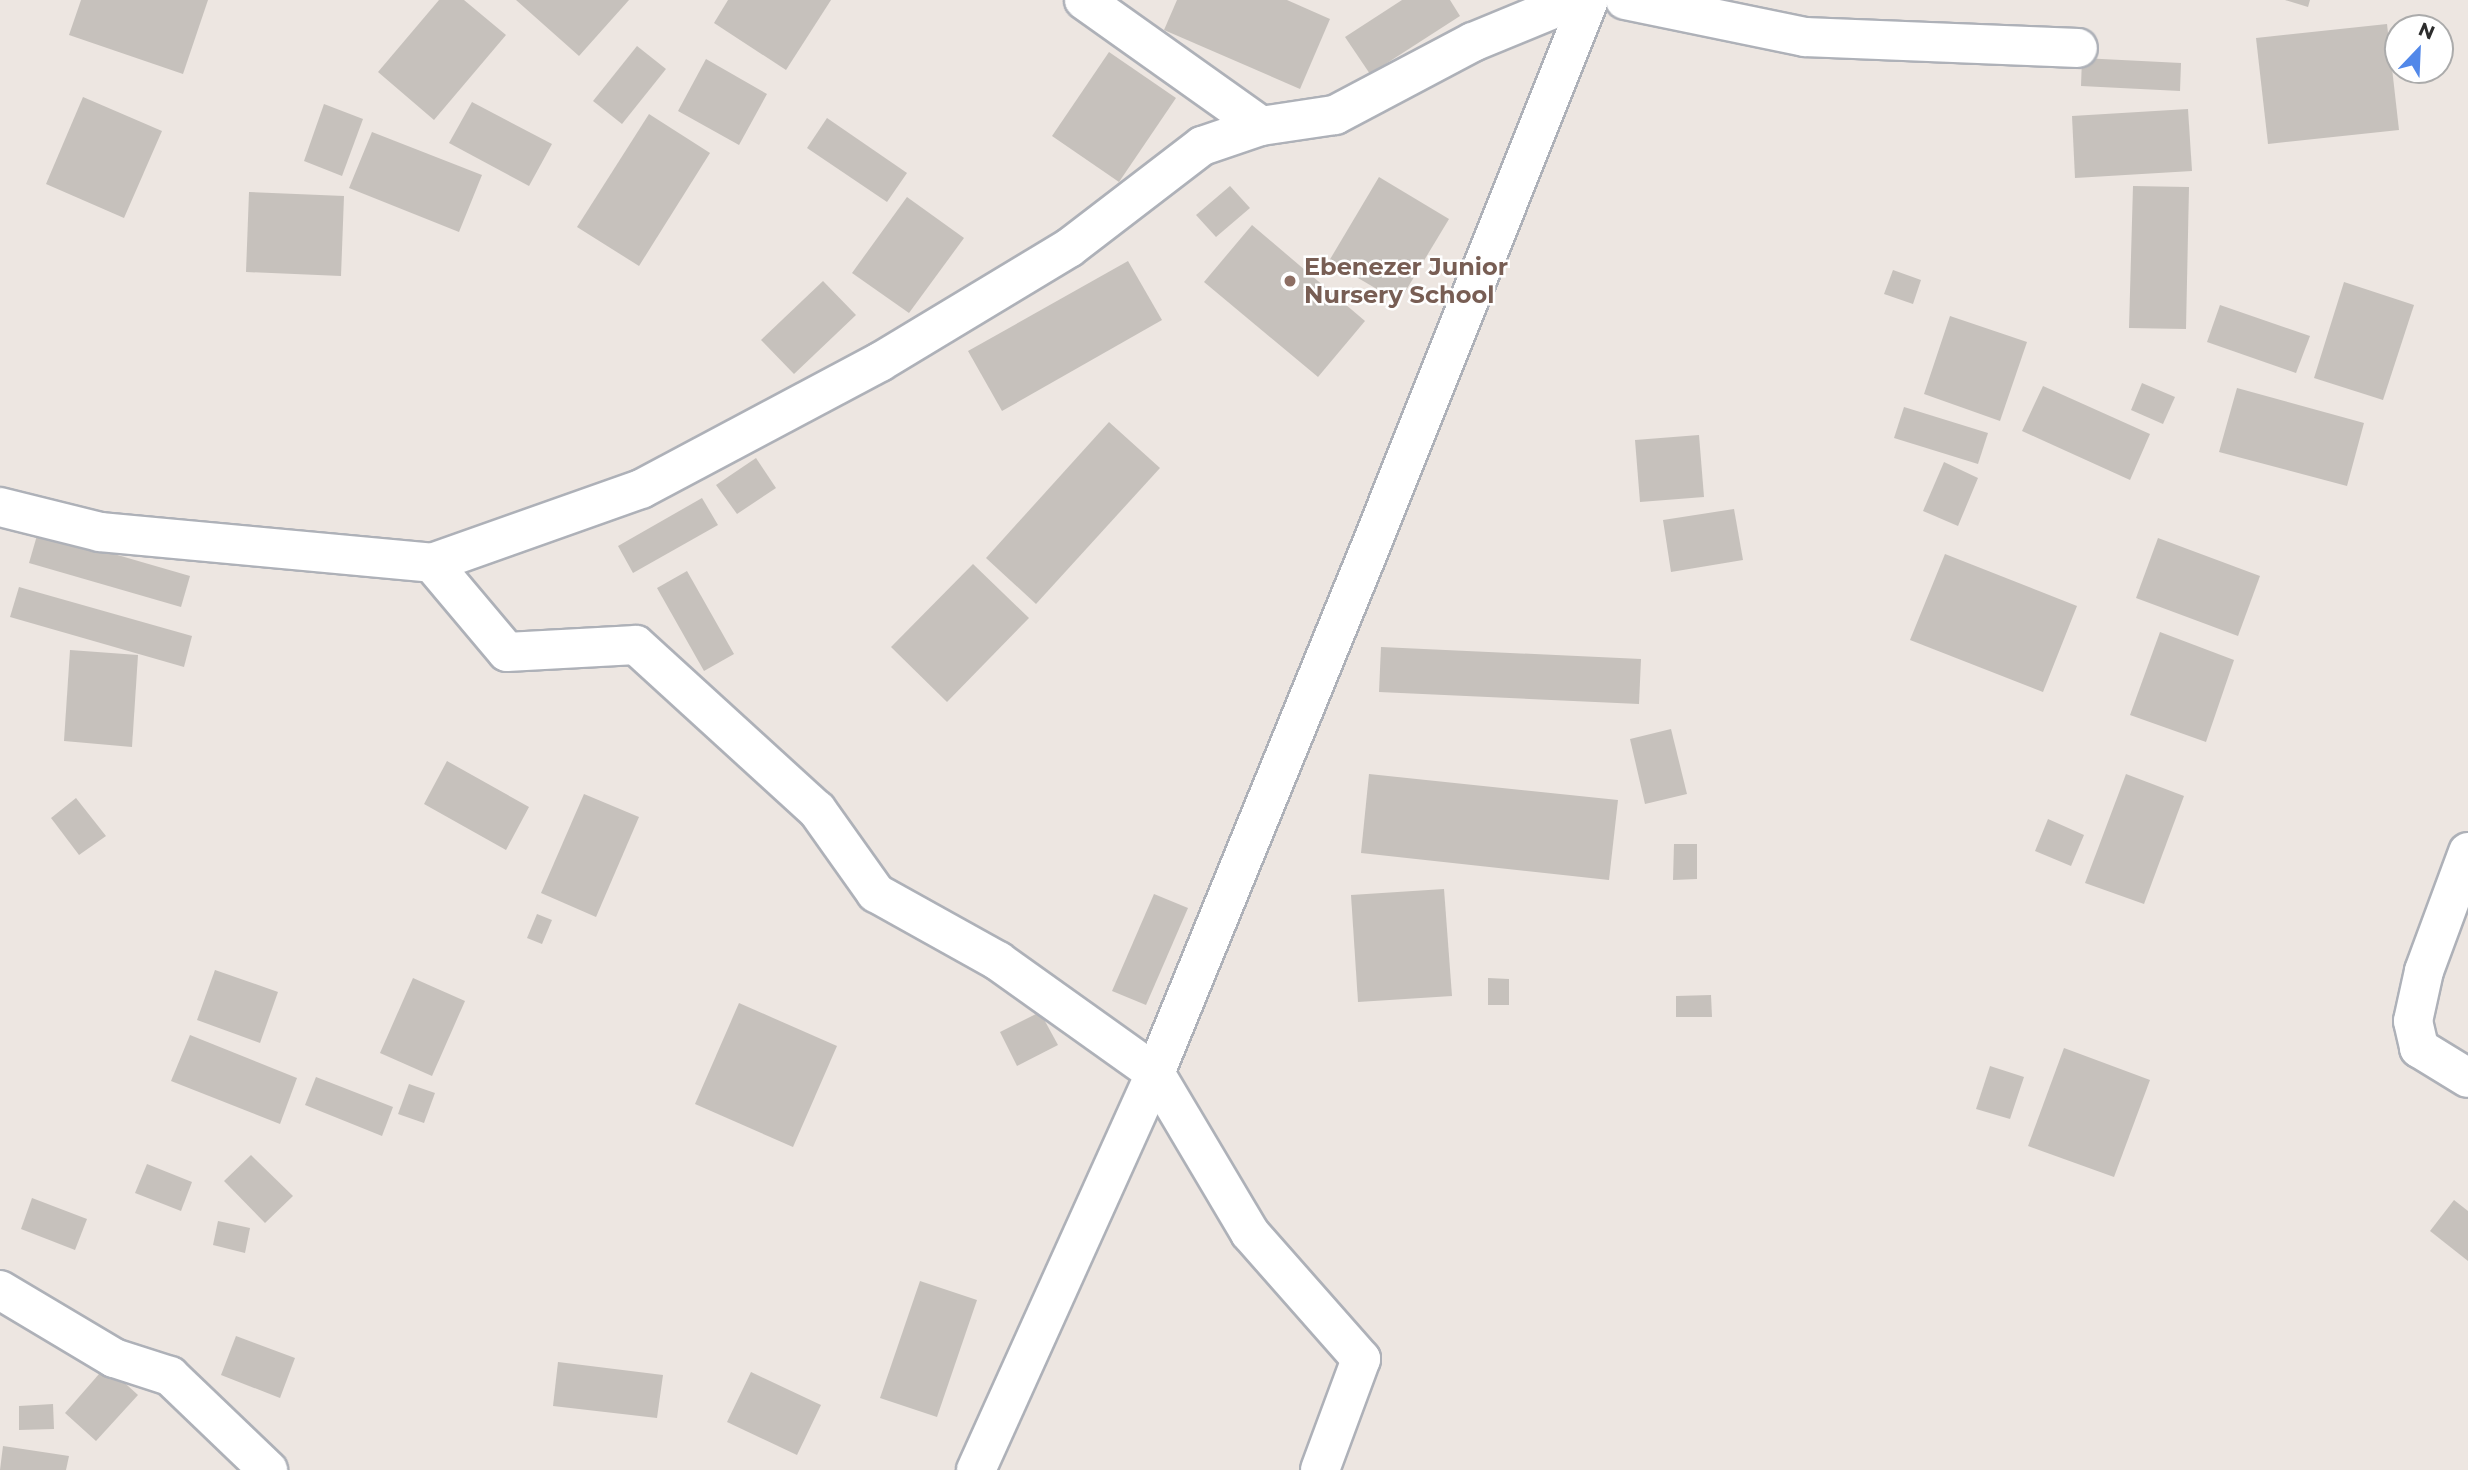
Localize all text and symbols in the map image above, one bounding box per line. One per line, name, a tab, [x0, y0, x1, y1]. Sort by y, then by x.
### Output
north arrow	[2384, 14, 2454, 84]
text: N	[2415, 17, 2438, 45]
place label: Ebenezer Junior Nursery School	[1304, 253, 1508, 309]
marker: Ebenezer Junior Nursery School	[1282, 273, 1298, 289]

